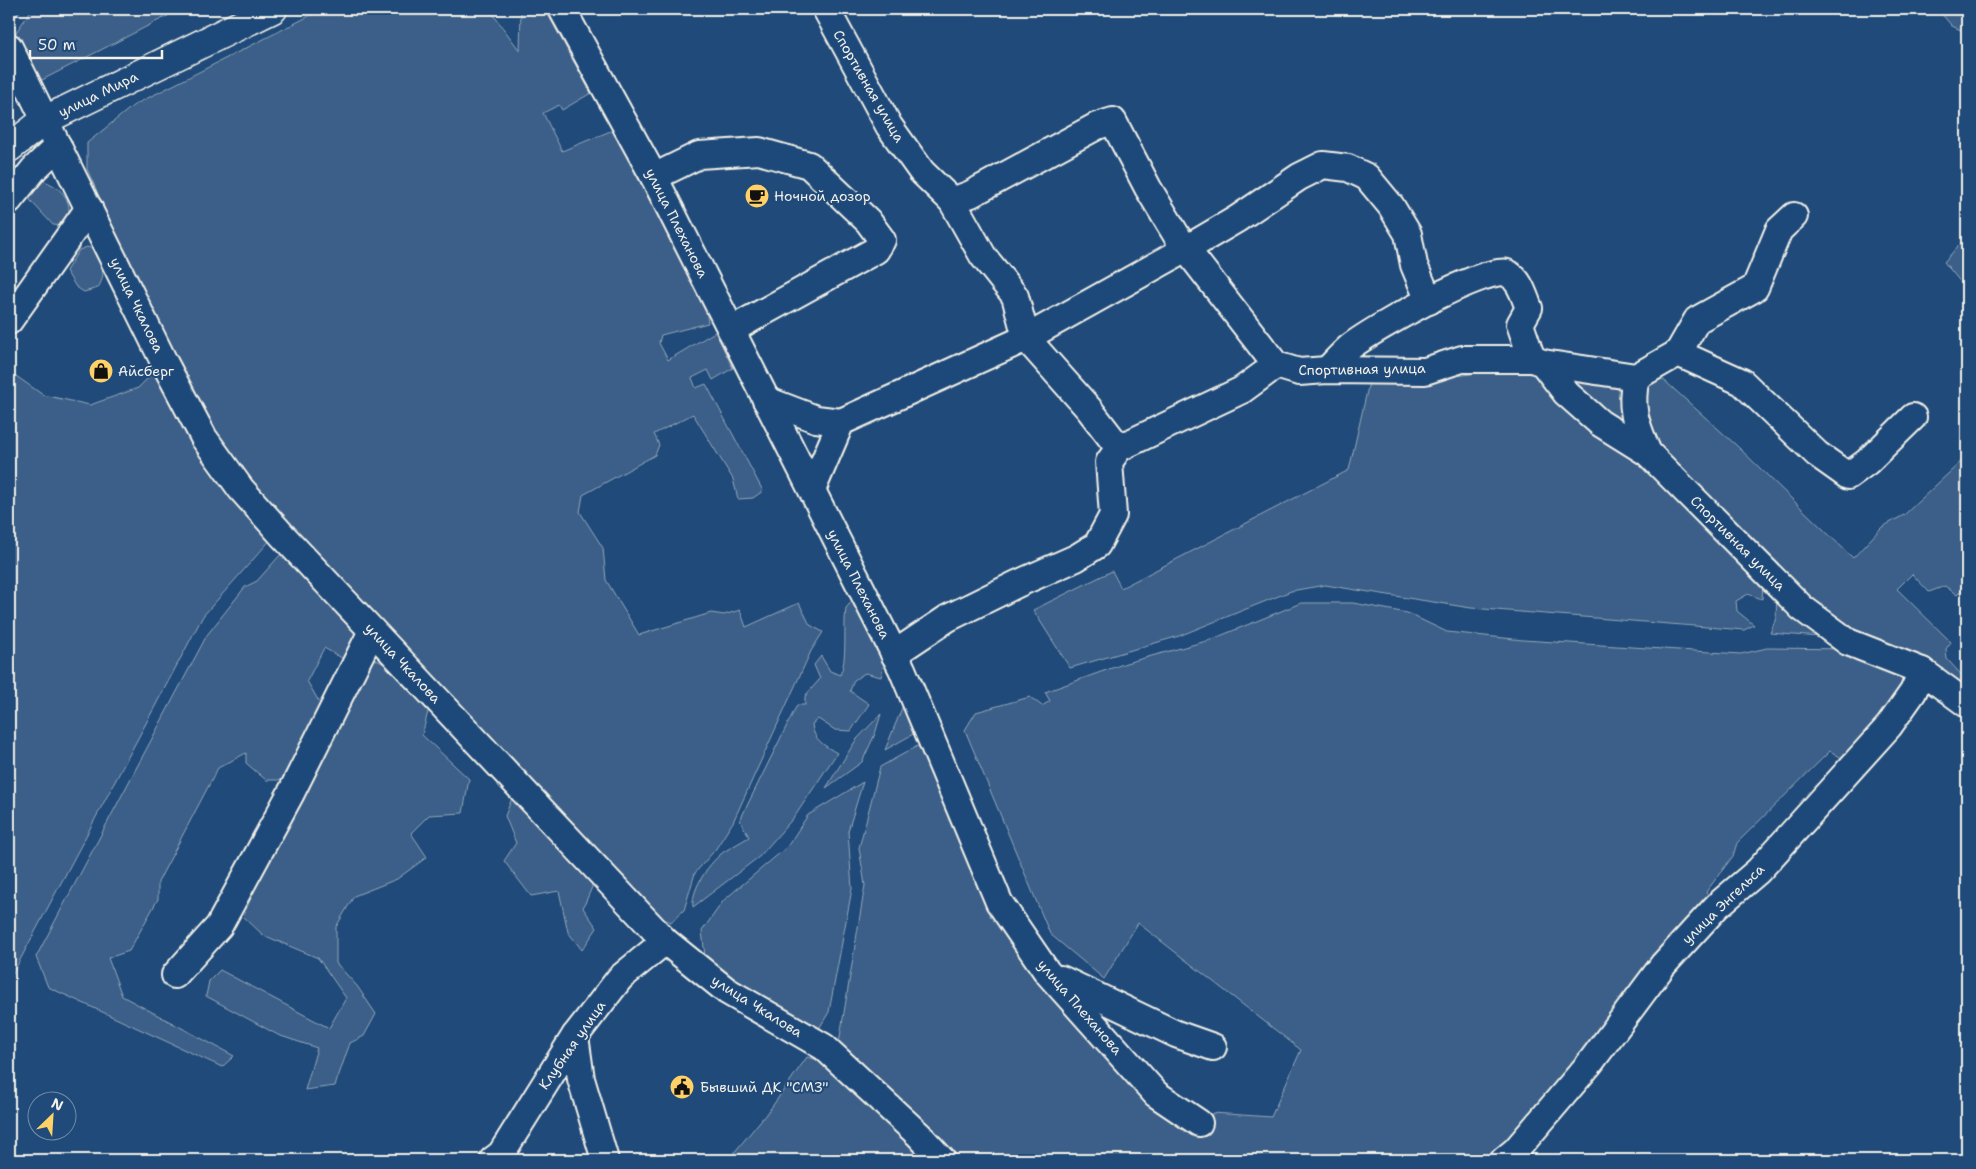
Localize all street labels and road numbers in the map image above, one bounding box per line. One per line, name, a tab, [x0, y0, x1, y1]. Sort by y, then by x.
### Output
street label: Спортивная улица	[829, 26, 909, 146]
street label: улица Мира	[55, 67, 141, 121]
street label: улица Плеханова	[642, 165, 713, 281]
street label: улица Чкалова	[106, 254, 168, 356]
street label: Спортивная улица	[1298, 359, 1426, 379]
street label: Спортивная улица	[1687, 492, 1790, 595]
street label: улица Плеханова	[824, 526, 895, 642]
street label: улица Чкалова	[361, 619, 445, 707]
street label: улица Энгельса	[1678, 860, 1768, 948]
street label: улица Плеханова	[1034, 956, 1127, 1059]
street label: улица Чкалова	[708, 971, 806, 1041]
street label: Клубная улица	[535, 997, 610, 1093]

